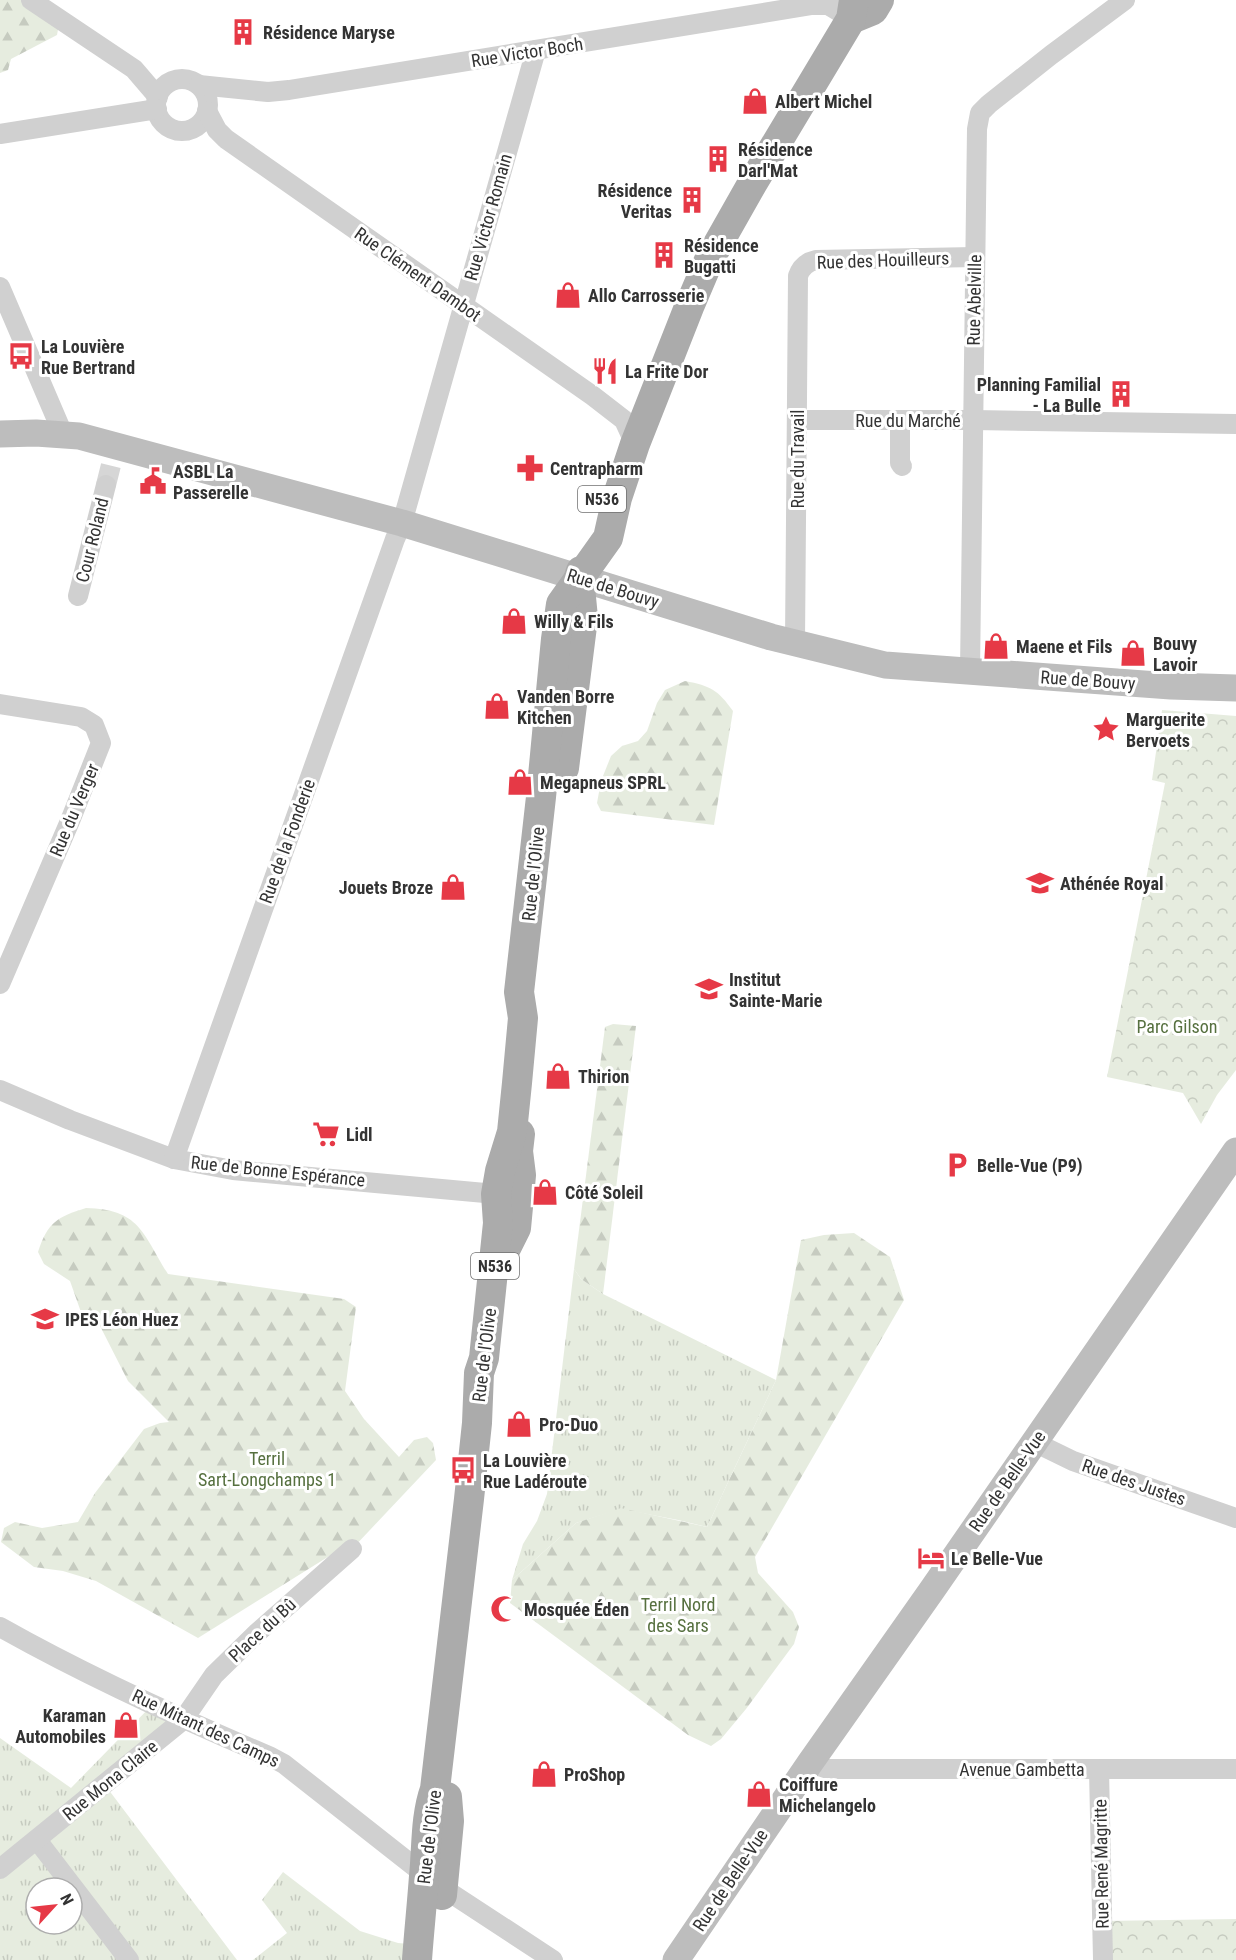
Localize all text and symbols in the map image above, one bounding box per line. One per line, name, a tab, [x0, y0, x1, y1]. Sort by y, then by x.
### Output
building icon: Résidence Maryse	[228, 17, 258, 47]
place label: Résidence Maryse	[263, 22, 395, 43]
street label: Rue Victor Boch	[470, 33, 584, 71]
shop icon: Albert Michel	[740, 86, 770, 116]
place label: Albert Michel	[775, 91, 872, 112]
place label: Résidence Darl'Mat	[738, 139, 813, 181]
building icon: Résidence Darl'Mat	[703, 144, 733, 174]
street label: Rue Victor Romain	[460, 151, 516, 283]
place label: Résidence Veritas	[597, 180, 672, 222]
building icon: Résidence Veritas	[677, 185, 707, 215]
street label: Rue Clément Dambot	[351, 223, 485, 325]
place label: Résidence Bugatti	[684, 235, 759, 277]
building icon: Résidence Bugatti	[649, 240, 679, 270]
street label: Rue des Houilleurs	[816, 247, 950, 273]
street label: Rue Abelville	[963, 254, 985, 346]
shop icon: Allo Carrosserie	[553, 280, 583, 310]
place label: Allo Carrosserie	[588, 285, 705, 306]
place label: La Louvière Rue Bertrand	[41, 336, 135, 378]
bus stop icon: La Louvière Rue Bertrand	[6, 341, 36, 371]
restaurant icon: La Frite Dor	[590, 356, 620, 386]
place label: La Frite Dor	[625, 361, 708, 382]
place label: Planning Familial - La Bulle	[977, 374, 1101, 416]
building icon: Planning Familial - La Bulle	[1106, 379, 1136, 409]
street label: Rue du Travail	[787, 409, 808, 509]
street label: Rue du Marché	[855, 410, 961, 431]
pharmacy icon: Centrapharm	[515, 453, 545, 483]
place label: Centrapharm	[550, 458, 643, 479]
place label: ASBL La Passerelle	[173, 461, 249, 503]
public building icon: ASBL La Passerelle	[138, 466, 168, 496]
road number: N536	[578, 486, 626, 512]
street label: Cour Roland	[71, 495, 113, 585]
street label: Rue de Bouvy	[564, 564, 662, 612]
shop icon: Willy & Fils	[499, 606, 529, 636]
place label: Willy & Fils	[534, 611, 614, 632]
shop icon: Maene et Fils	[981, 631, 1011, 661]
place label: Bouvy Lavoir	[1153, 633, 1197, 675]
place label: Maene et Fils	[1016, 636, 1112, 657]
shop icon: Bouvy Lavoir	[1118, 638, 1148, 668]
street label: Rue de Bouvy	[1040, 666, 1137, 694]
place label: Vanden Borre Kitchen	[517, 686, 615, 728]
shop icon: Vanden Borre Kitchen	[482, 691, 512, 721]
place label: Marguerite Bervoets	[1126, 709, 1205, 751]
place icon: Marguerite Bervoets	[1091, 714, 1121, 744]
street label: Rue du Verger	[45, 760, 103, 860]
shop icon: Megapneus SPRL	[505, 767, 535, 797]
place label: Megapneus SPRL	[540, 772, 666, 793]
street label: Rue de la Fonderie	[255, 776, 319, 906]
street label: Rue de l'Olive	[518, 826, 548, 922]
school or university icon: Athénée Royal	[1025, 868, 1055, 898]
shop icon: Jouets Broze	[438, 872, 468, 902]
place label: Athénée Royal	[1060, 873, 1164, 894]
place label: Jouets Broze	[339, 877, 433, 898]
place label: Institut Sainte-Marie	[729, 969, 823, 1011]
school or university icon: Institut Sainte-Marie	[694, 974, 724, 1004]
park label: Parc Gilson	[1136, 1016, 1218, 1037]
shop icon: Thirion	[543, 1061, 573, 1091]
place label: Thirion	[578, 1066, 629, 1087]
supermarket icon: Lidl	[311, 1119, 341, 1149]
place label: Lidl	[346, 1124, 373, 1145]
parking icon: Belle-Vue (P9)	[942, 1150, 972, 1180]
street label: Rue de Bonne Espérance	[190, 1151, 366, 1191]
place label: Belle-Vue (P9)	[977, 1155, 1083, 1177]
shop icon: Côté Soleil	[530, 1177, 560, 1207]
place label: Côté Soleil	[565, 1182, 643, 1203]
road number: N536	[471, 1253, 519, 1279]
school or university icon: IPES Léon Huez	[30, 1304, 60, 1334]
street label: Rue de l'Olive	[468, 1307, 500, 1403]
place label: IPES Léon Huez	[65, 1309, 179, 1330]
shop icon: Pro-Duo	[504, 1409, 534, 1439]
place label: Pro-Duo	[539, 1414, 598, 1435]
street label: Rue de Belle-Vue	[964, 1426, 1050, 1536]
park label: Terril Sart-Longchamps 1	[198, 1448, 336, 1490]
place label: La Louvière Rue Ladéroute	[483, 1450, 587, 1492]
street label: Rue des Justes	[1079, 1454, 1189, 1510]
bus stop icon: La Louvière Rue Ladéroute	[448, 1455, 478, 1485]
hotel icon: Le Belle-Vue	[916, 1543, 946, 1573]
place label: Le Belle-Vue	[951, 1548, 1043, 1569]
street label: Place du Bû	[224, 1594, 300, 1666]
mosque icon: Mosquée Éden	[489, 1594, 519, 1624]
park label: Terril Nord des Sars	[641, 1594, 715, 1636]
place label: Mosquée Éden	[524, 1599, 629, 1620]
street label: Rue Mitant des Camps	[129, 1685, 283, 1771]
place label: Karaman Automobiles	[15, 1705, 106, 1747]
shop icon: Karaman Automobiles	[111, 1710, 141, 1740]
street label: Rue Mona Claire	[58, 1735, 162, 1825]
shop icon: ProShop	[529, 1759, 559, 1789]
street label: Avenue Gambetta	[959, 1759, 1085, 1780]
place label: ProShop	[564, 1764, 625, 1785]
place label: Coiffure Michelangelo	[779, 1774, 876, 1816]
shop icon: Coiffure Michelangelo	[744, 1779, 774, 1809]
street label: Rue de l'Olive	[413, 1789, 445, 1885]
street label: Rue René Magritte	[1089, 1799, 1113, 1929]
street label: Rue de Belle-Vue	[688, 1825, 772, 1935]
north arrow	[24, 1876, 84, 1936]
text: N	[56, 1891, 78, 1908]

